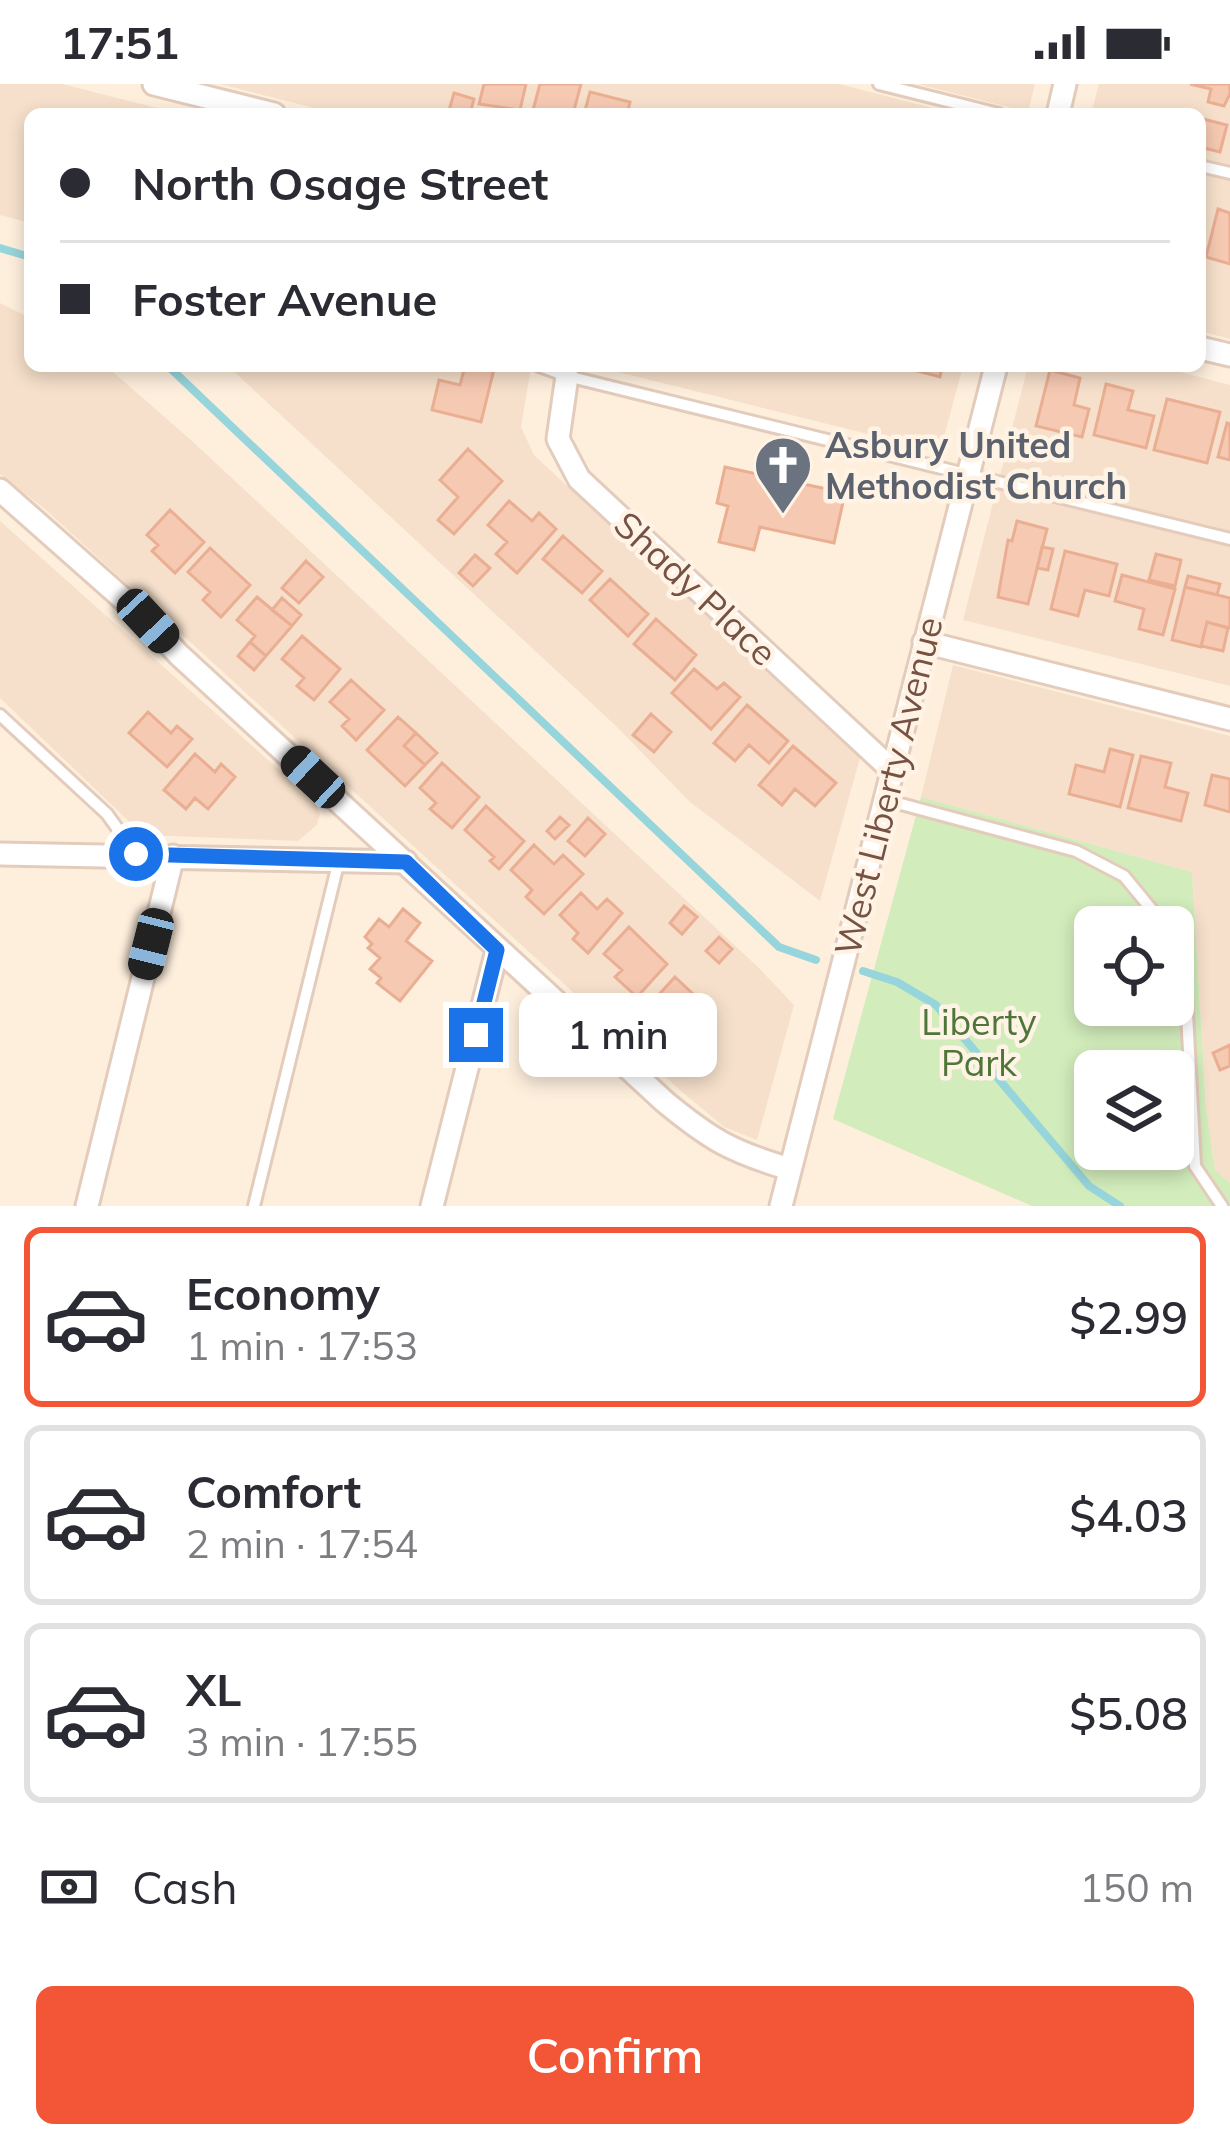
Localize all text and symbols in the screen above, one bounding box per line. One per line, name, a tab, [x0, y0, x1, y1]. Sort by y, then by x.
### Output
text: 17:51	[60, 14, 179, 70]
text: North Osage Street	[132, 155, 548, 211]
text: Foster Avenue	[132, 271, 437, 327]
place label: Asbury United Methodist Church	[825, 422, 1127, 508]
church icon: Asbury United Methodist Church	[752, 434, 814, 516]
street label: Shady Place	[605, 501, 787, 675]
car	[110, 582, 186, 660]
street label: West Liberty Avenue	[824, 612, 952, 960]
car	[274, 739, 352, 815]
route start	[109, 827, 163, 881]
car	[125, 905, 177, 983]
map controls	[1074, 906, 1194, 1170]
button: locate	[1074, 906, 1194, 1026]
callout: 1 min	[518, 993, 716, 1077]
park label: Liberty Park	[921, 999, 1037, 1085]
route end	[449, 1008, 503, 1062]
text: 1 min	[567, 1010, 669, 1059]
button: layers	[1074, 1050, 1194, 1170]
icon: car	[42, 1263, 150, 1371]
text: Economy	[186, 1265, 380, 1321]
text: $2.99	[1069, 1289, 1188, 1345]
text: 1 min · 17:53	[186, 1321, 418, 1370]
icon: car	[42, 1461, 150, 1569]
text: Comfort	[186, 1463, 361, 1519]
text: $4.03	[1069, 1487, 1188, 1543]
text: 2 min · 17:54	[186, 1519, 418, 1568]
icon: car	[42, 1659, 150, 1767]
text: XL	[186, 1661, 241, 1717]
text: $5.08	[1069, 1685, 1188, 1741]
text: 3 min · 17:55	[186, 1717, 418, 1766]
icon: cash	[36, 1854, 102, 1920]
text: Cash	[132, 1859, 238, 1915]
text: 150 m	[1079, 1863, 1194, 1912]
button: Confirm	[36, 1986, 1194, 2124]

